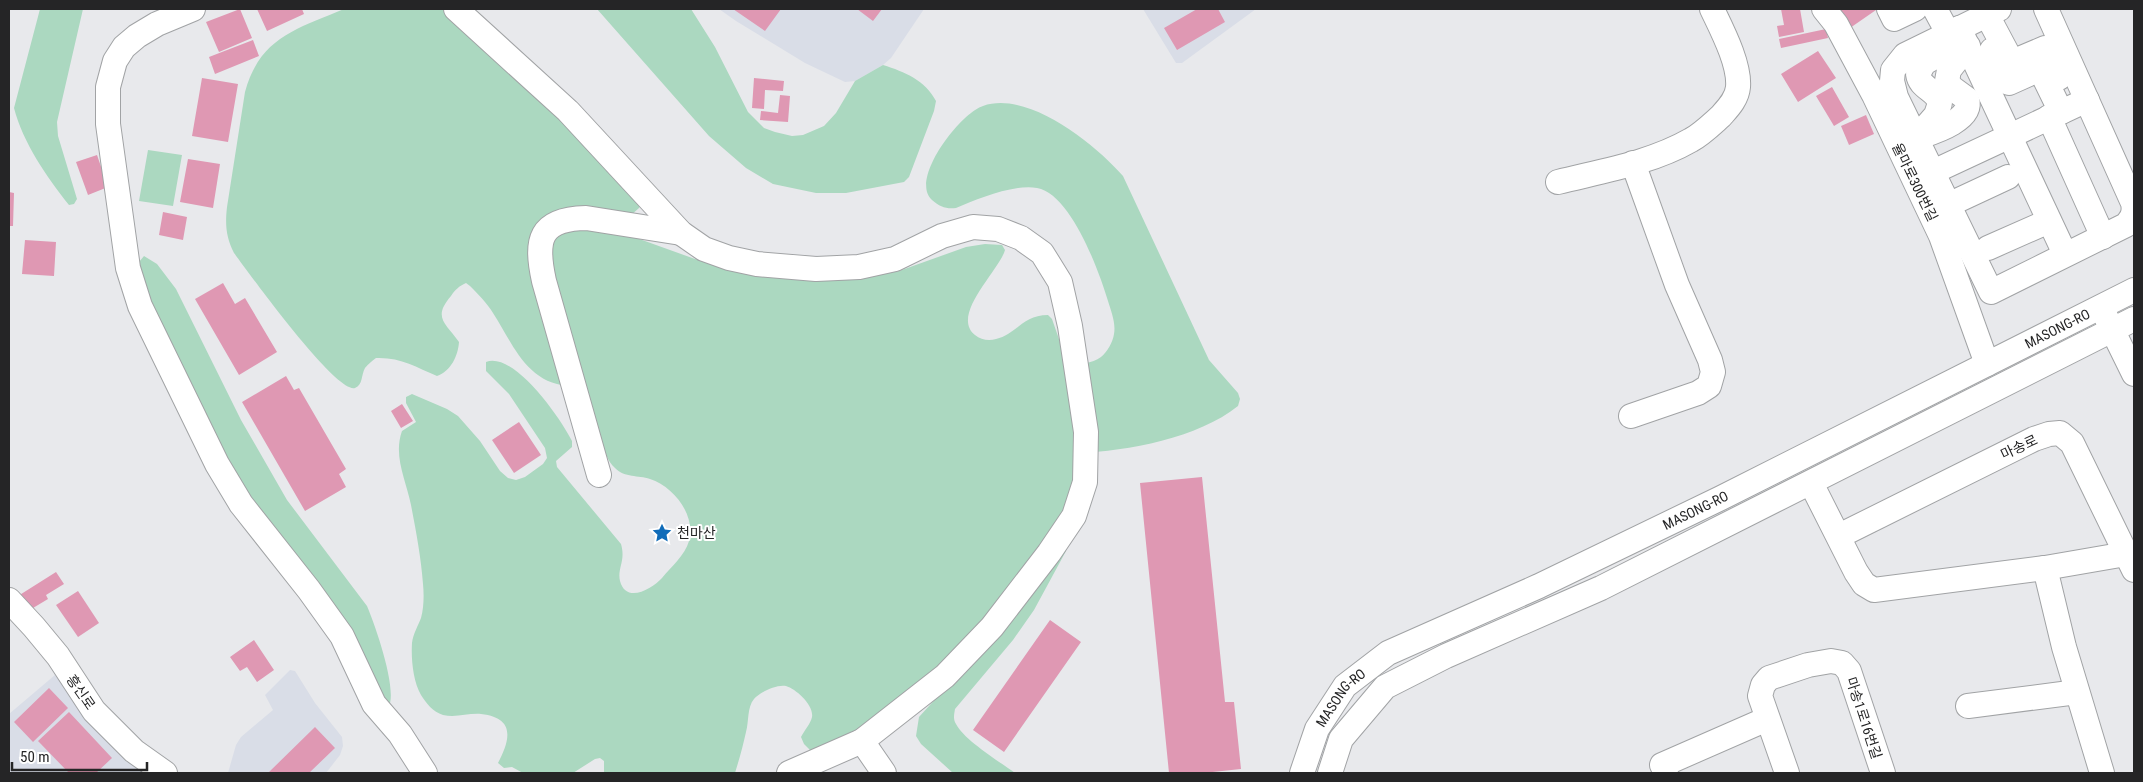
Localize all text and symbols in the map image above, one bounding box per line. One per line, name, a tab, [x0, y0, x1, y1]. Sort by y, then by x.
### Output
street label: 율마로300번길	[1889, 140, 1941, 224]
street label: MASONG-RO	[2022, 306, 2093, 352]
street label: 마송로	[1998, 432, 2040, 462]
street label: MASONG-RO	[1660, 488, 1731, 533]
place icon: 천마산	[651, 522, 673, 544]
place label: 천마산	[677, 525, 716, 541]
street label: MASONG-RO	[1313, 665, 1369, 730]
street label: 흥신로	[63, 672, 99, 713]
street label: 마송1로16번길	[1843, 675, 1885, 761]
scale bar	[12, 740, 148, 772]
text: 50 m	[20, 748, 50, 766]

